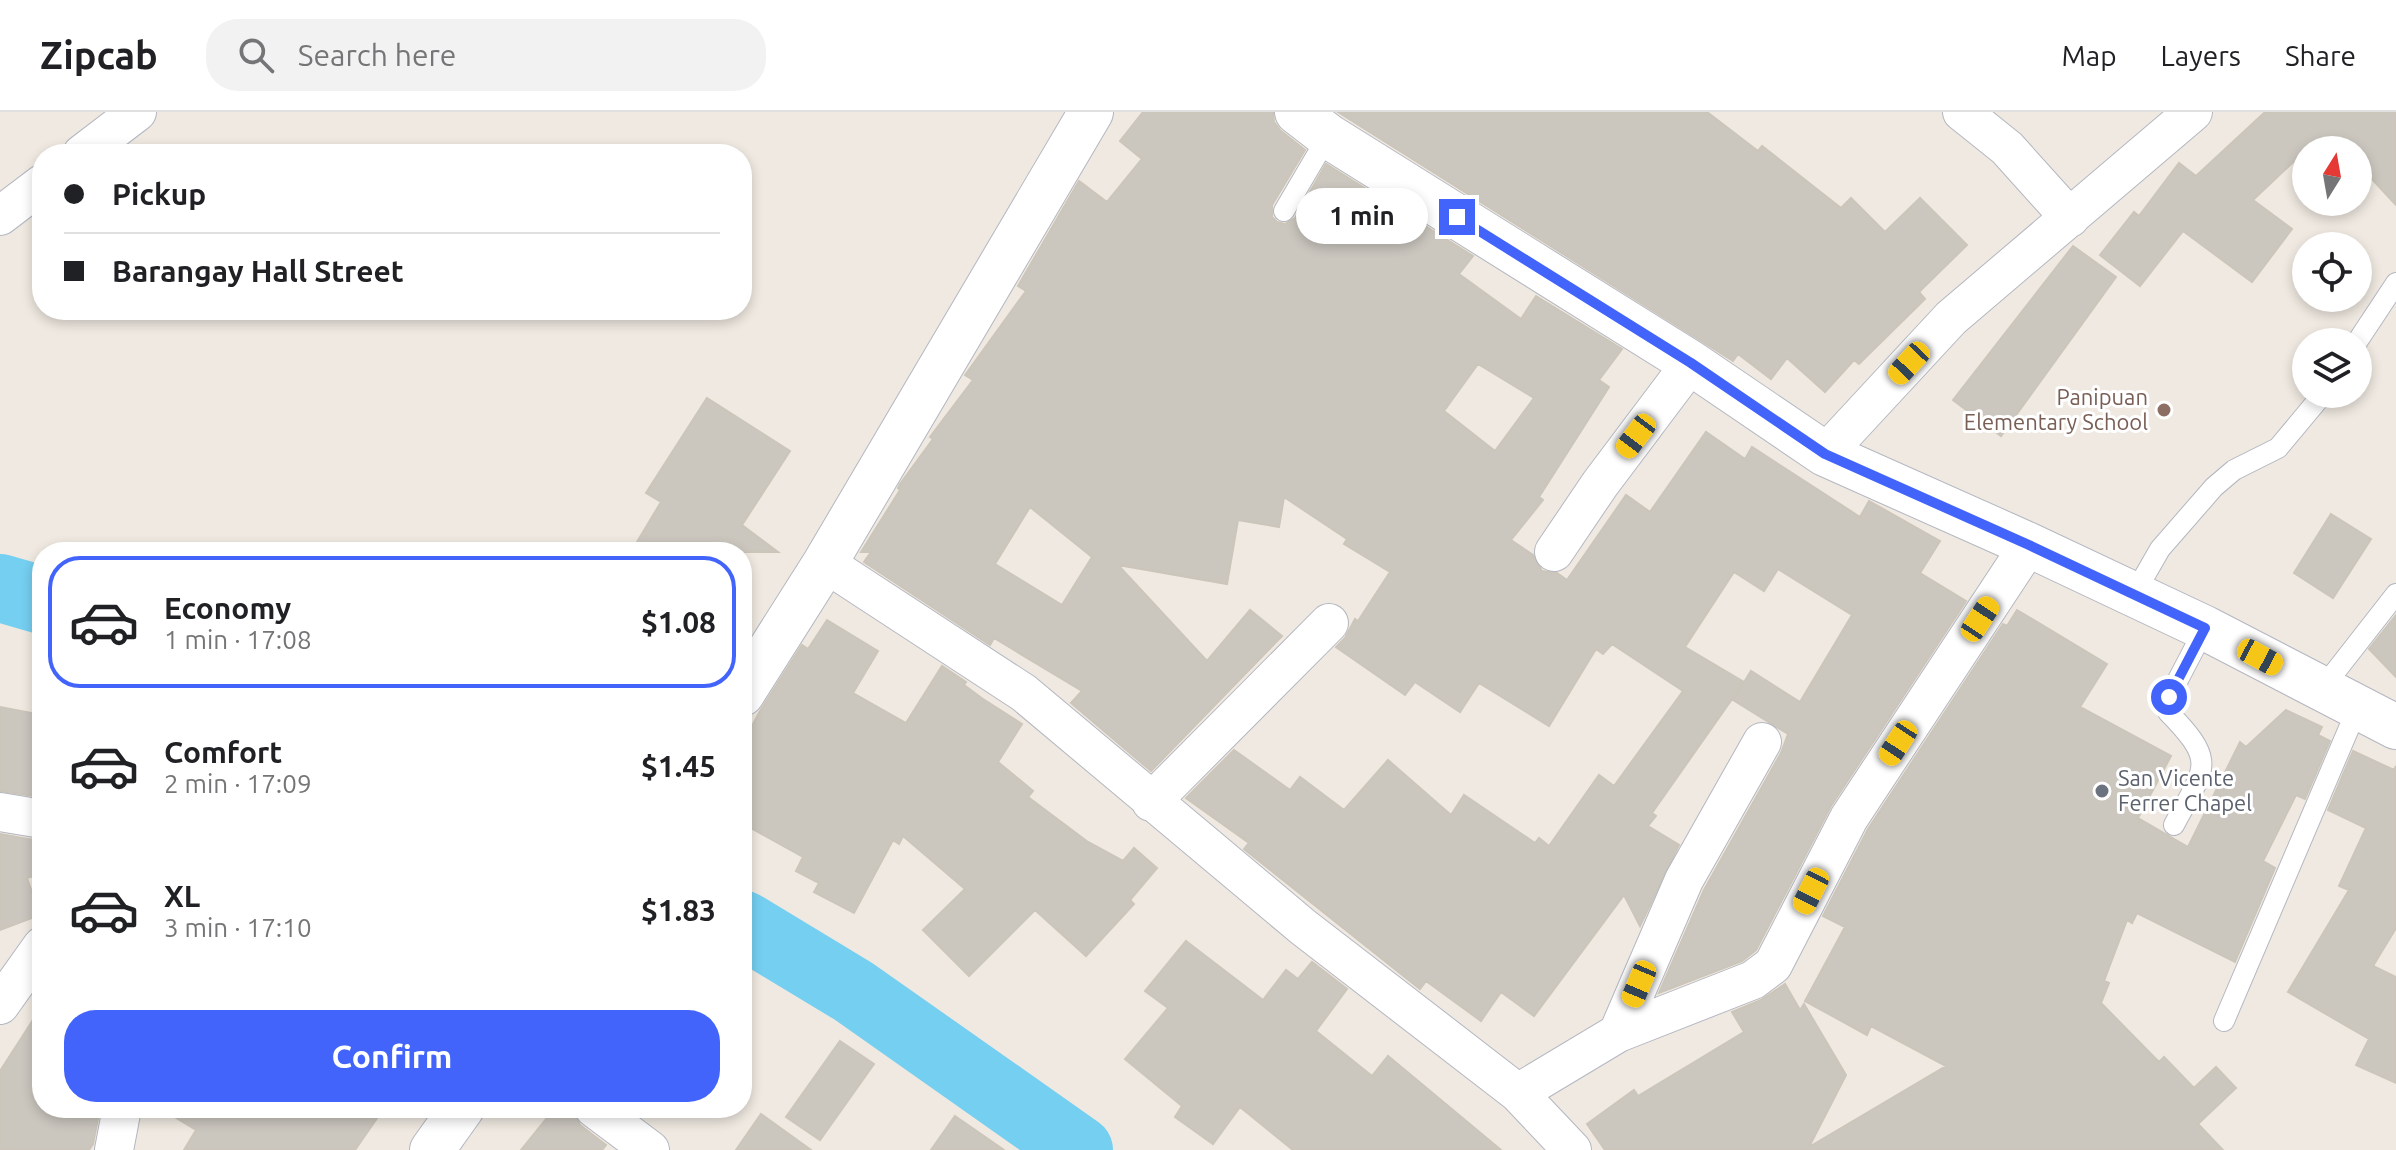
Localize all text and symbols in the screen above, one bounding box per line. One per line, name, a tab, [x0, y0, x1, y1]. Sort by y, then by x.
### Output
search box	[206, 19, 766, 91]
icon: search	[234, 33, 278, 77]
text: Zipcab	[40, 34, 158, 76]
text: Search here	[298, 38, 456, 72]
text: Map	[2061, 40, 2117, 71]
text: Layers	[2161, 40, 2241, 71]
text: Share	[2285, 40, 2356, 71]
north arrow	[2292, 136, 2372, 216]
map controls	[2292, 136, 2372, 408]
text: Pickup	[112, 177, 206, 211]
callout: 1 min	[1297, 189, 1429, 245]
route end	[1439, 199, 1475, 235]
text: 1 min	[1329, 201, 1395, 230]
button: locate	[2292, 232, 2372, 312]
text: Barangay Hall Street	[112, 254, 404, 288]
button: layers	[2292, 328, 2372, 408]
car	[1884, 337, 1934, 389]
place label: Panipuan Elementary School	[1964, 384, 2148, 434]
marker: Panipuan Elementary School	[2155, 401, 2173, 419]
car	[1612, 410, 1660, 462]
icon: car	[68, 586, 140, 658]
text: Economy	[164, 591, 291, 625]
car	[1957, 592, 2003, 646]
text: $1.08	[641, 605, 716, 639]
text: 1 min · 17:08	[164, 625, 312, 654]
car	[2233, 635, 2287, 679]
route start	[2151, 679, 2187, 715]
car	[1875, 716, 1921, 770]
icon: car	[68, 730, 140, 802]
text: Comfort	[164, 735, 282, 769]
text: $1.45	[641, 749, 716, 783]
place label: San Vicente Ferrer Chapel	[2118, 765, 2252, 815]
text: 2 min · 17:09	[164, 769, 312, 798]
marker: San Vicente Ferrer Chapel	[2093, 782, 2111, 800]
car	[1789, 864, 1833, 918]
icon: car	[68, 874, 140, 946]
text: XL	[164, 879, 200, 913]
text: $1.83	[641, 893, 716, 927]
text: 3 min · 17:10	[164, 913, 312, 942]
car	[1619, 957, 1659, 1011]
button: Confirm	[64, 1010, 720, 1102]

